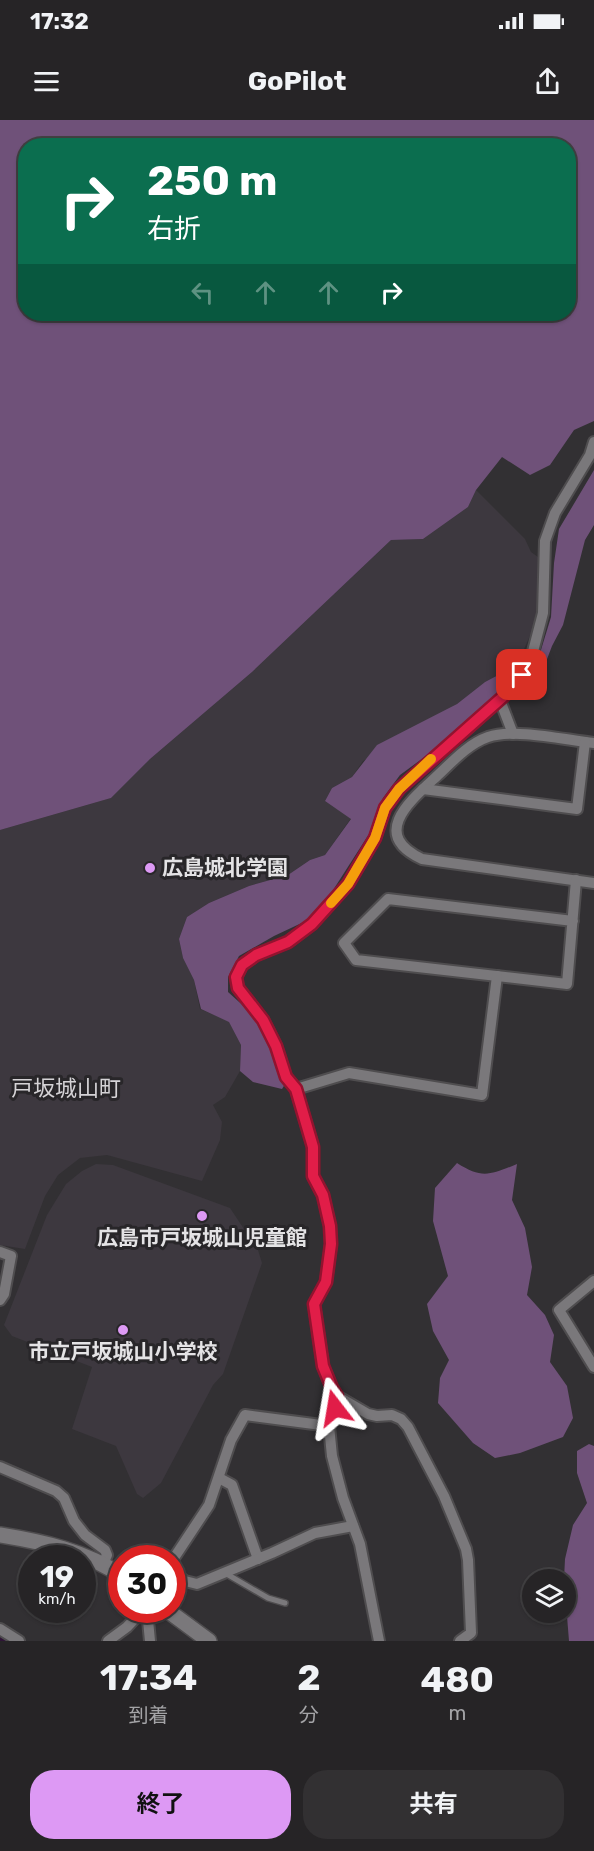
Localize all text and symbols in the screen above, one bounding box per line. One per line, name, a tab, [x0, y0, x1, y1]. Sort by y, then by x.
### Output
text: 17:32	[30, 8, 89, 35]
icon: menu	[30, 65, 63, 98]
text: GoPilot	[248, 65, 346, 97]
icon: share	[531, 65, 564, 98]
text: 250 m	[147, 156, 277, 206]
icon: right	[48, 162, 126, 240]
text: 右折	[147, 213, 201, 245]
icon: left	[186, 276, 219, 309]
icon: ahead	[249, 276, 282, 309]
icon: ahead	[312, 276, 345, 309]
icon: right	[375, 276, 408, 309]
pin	[496, 649, 547, 700]
icon: arrive	[505, 658, 538, 691]
place label: 広島城北学園	[162, 855, 288, 880]
marker: 広島城北学園	[143, 861, 157, 875]
district label: 戸坂城山町	[11, 1075, 121, 1102]
marker: 広島市戸坂城山児童館	[195, 1209, 209, 1223]
place label: 広島市戸坂城山児童館	[97, 1225, 307, 1250]
marker: 市立戸坂城山小学校	[116, 1323, 130, 1337]
place label: 市立戸坂城山小学校	[29, 1339, 218, 1364]
position arrow	[303, 1376, 367, 1440]
speed limit sign: 30	[108, 1545, 186, 1623]
text: 19	[40, 1559, 74, 1595]
map controls	[522, 1569, 576, 1623]
button: layers	[522, 1569, 576, 1623]
text: km/h	[38, 1590, 76, 1608]
text: 17:34	[100, 1656, 197, 1699]
text: 2	[297, 1656, 321, 1699]
text: 480	[421, 1658, 494, 1701]
text: m	[448, 1701, 466, 1725]
text: 到着	[129, 1703, 169, 1727]
text: 分	[299, 1703, 319, 1727]
button: 終了	[30, 1770, 291, 1839]
button: 共有	[303, 1770, 564, 1839]

